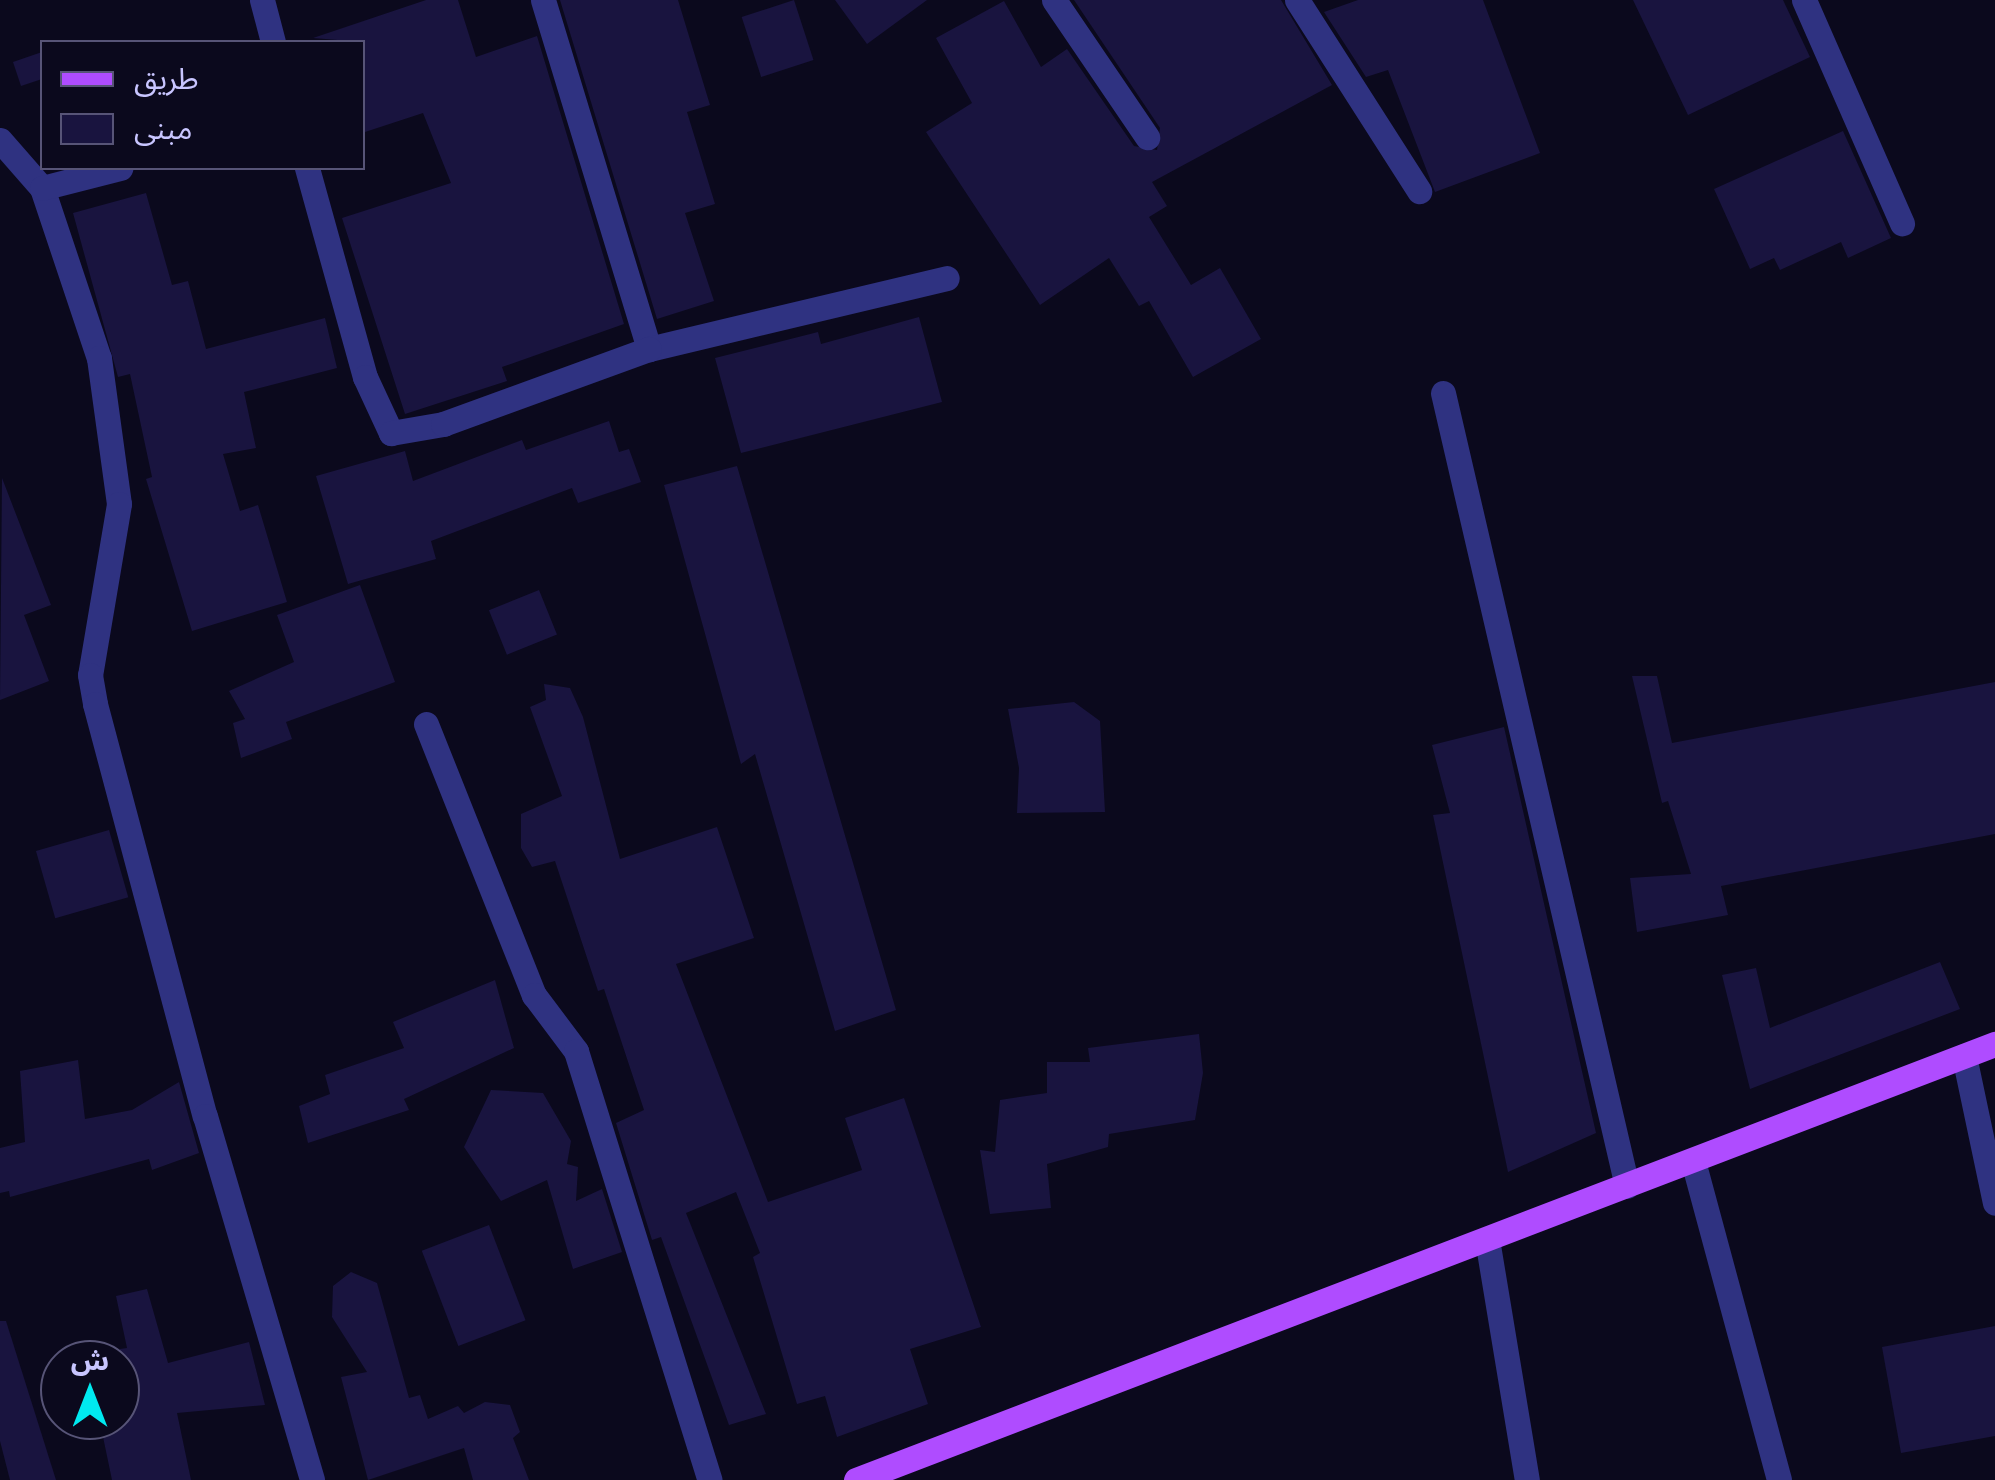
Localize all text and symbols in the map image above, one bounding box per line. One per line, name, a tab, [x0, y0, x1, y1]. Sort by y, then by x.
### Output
legend	[40, 40, 365, 170]
text: طريق	[134, 62, 199, 98]
text: مبنى	[134, 112, 192, 148]
north arrow	[40, 1340, 140, 1440]
text: ش	[71, 1345, 109, 1378]

